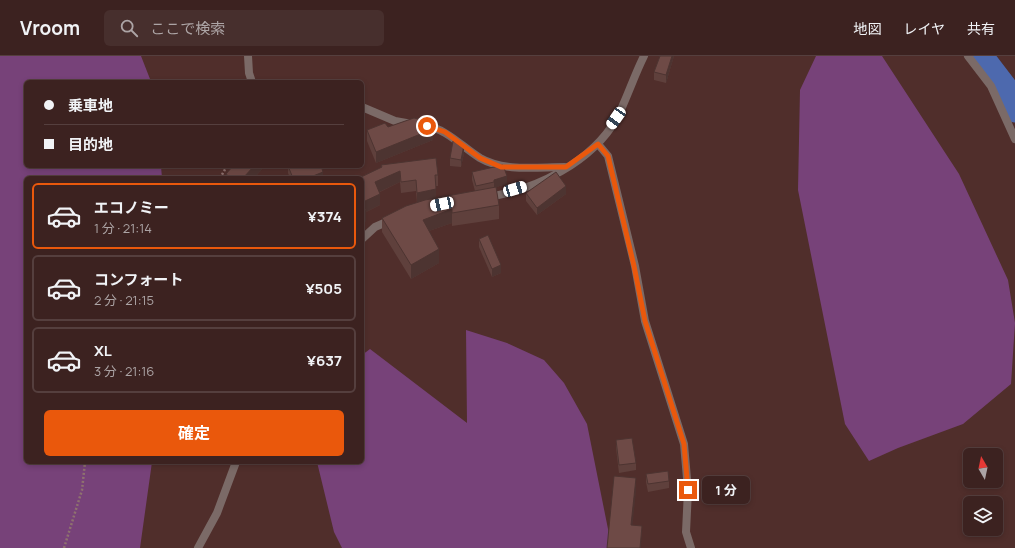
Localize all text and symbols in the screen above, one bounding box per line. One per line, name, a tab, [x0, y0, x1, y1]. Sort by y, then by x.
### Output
search box	[104, 10, 384, 46]
text: Vroom	[20, 15, 80, 41]
icon: search	[118, 17, 140, 39]
text: ここで検索	[150, 18, 225, 39]
text: 地図	[853, 19, 881, 38]
text: レイヤ	[903, 19, 945, 38]
text: 共有	[967, 19, 995, 38]
text: 乗車地	[68, 95, 113, 116]
car	[604, 105, 628, 131]
route start	[418, 117, 436, 135]
text: 目的地	[68, 134, 113, 155]
car	[502, 180, 528, 198]
car	[429, 196, 455, 212]
text: エコノミー	[94, 197, 169, 218]
icon: car	[46, 198, 82, 234]
text: ¥374	[308, 206, 342, 227]
text: 1 分 · 21:14	[94, 219, 152, 237]
text: コンフォート	[94, 269, 184, 290]
icon: car	[46, 270, 82, 306]
text: ¥505	[305, 278, 342, 299]
text: 2 分 · 21:15	[94, 291, 154, 309]
text: XL	[94, 340, 112, 361]
icon: car	[46, 342, 82, 378]
text: ¥637	[307, 350, 342, 371]
text: 3 分 · 21:16	[94, 362, 154, 380]
button: 確定	[44, 410, 344, 456]
north arrow	[963, 448, 1003, 488]
map controls	[963, 448, 1003, 536]
callout: 1 分	[702, 476, 750, 504]
route end	[679, 481, 697, 499]
text: 1 分	[715, 481, 737, 499]
button: layers	[963, 496, 1003, 536]

